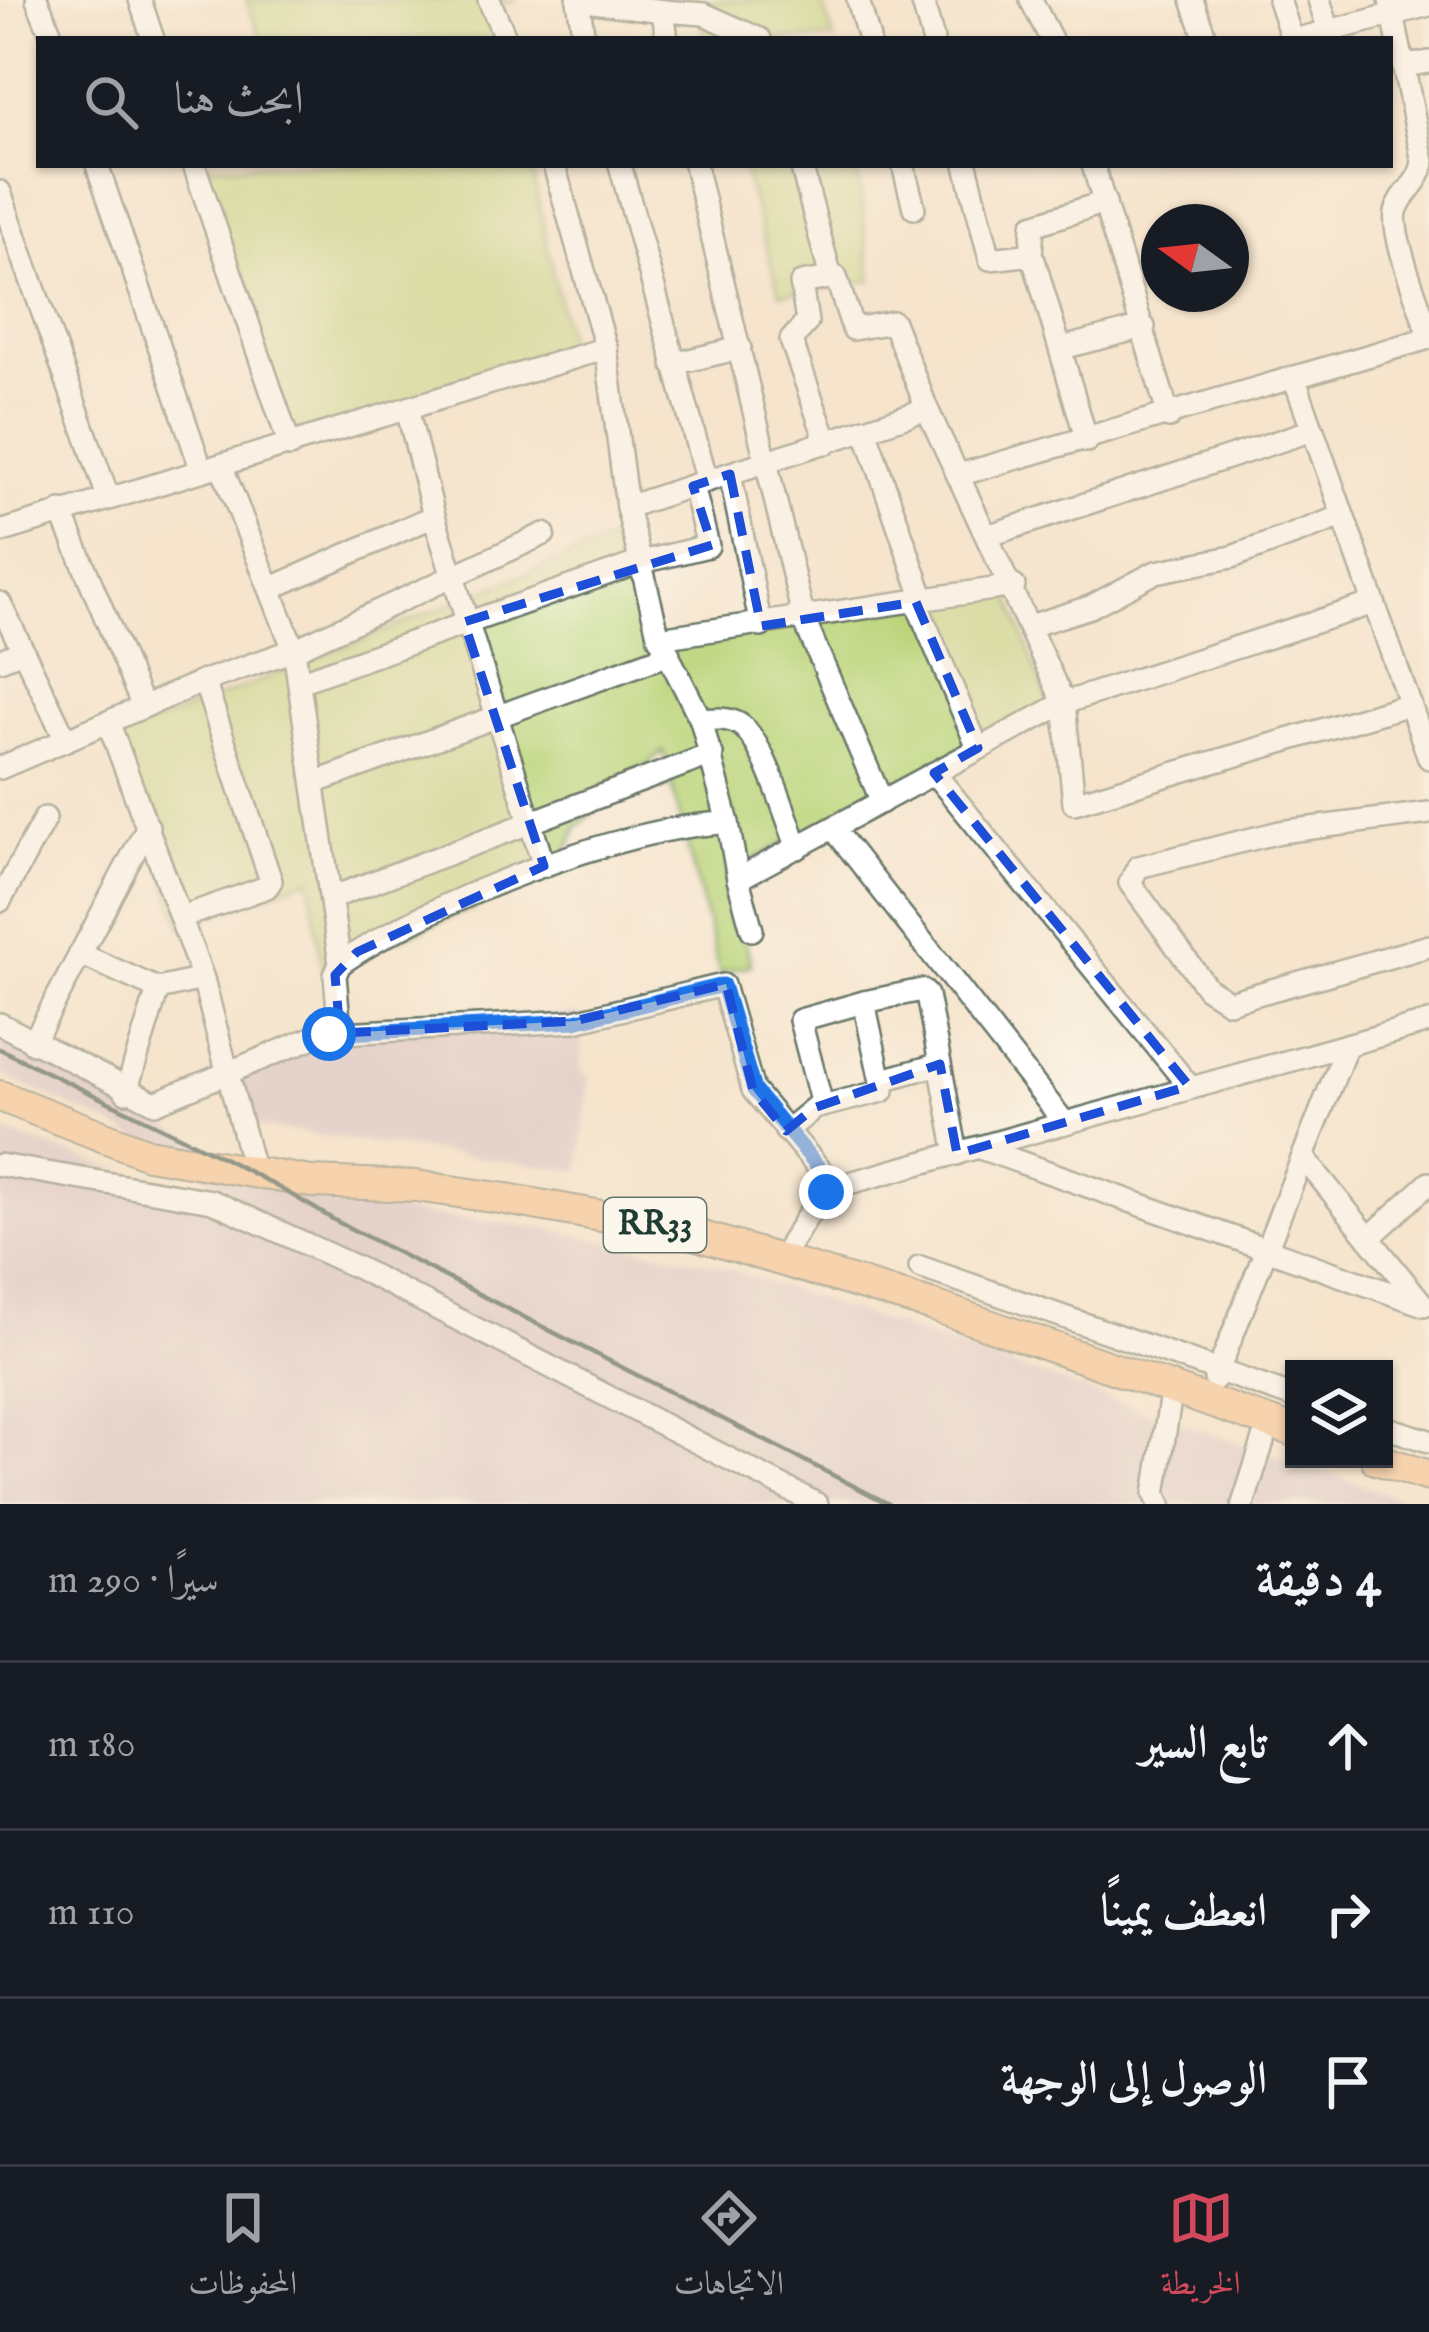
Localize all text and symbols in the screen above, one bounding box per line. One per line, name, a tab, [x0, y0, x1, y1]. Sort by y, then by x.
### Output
search box	[36, 36, 1393, 168]
icon: search	[78, 69, 144, 135]
text: ابحث هنا	[174, 72, 304, 129]
north arrow	[1141, 204, 1249, 312]
route start	[302, 1007, 356, 1061]
route end	[799, 1165, 853, 1219]
road number: RR33	[604, 1198, 706, 1252]
map controls	[1285, 1360, 1393, 1468]
button: layers	[1285, 1360, 1393, 1468]
text: 4 دقيقة	[1256, 1549, 1381, 1614]
text: سيرًا · 290 m	[48, 1557, 219, 1606]
icon: ahead	[1315, 1713, 1381, 1779]
text: تابع السير	[1140, 1716, 1267, 1773]
text: 180 m	[48, 1721, 136, 1770]
icon: right	[1315, 1881, 1381, 1947]
text: انعطف يمينًا	[1100, 1884, 1267, 1941]
text: 110 m	[48, 1889, 135, 1938]
icon: arrive	[1315, 2049, 1381, 2115]
text: الوصول إلى الوجهة	[1001, 2052, 1267, 2109]
tab: المحفوظات	[188, 2185, 297, 2315]
tab: الاتجاهات	[674, 2185, 784, 2315]
tab: الخريطة	[1160, 2185, 1241, 2315]

